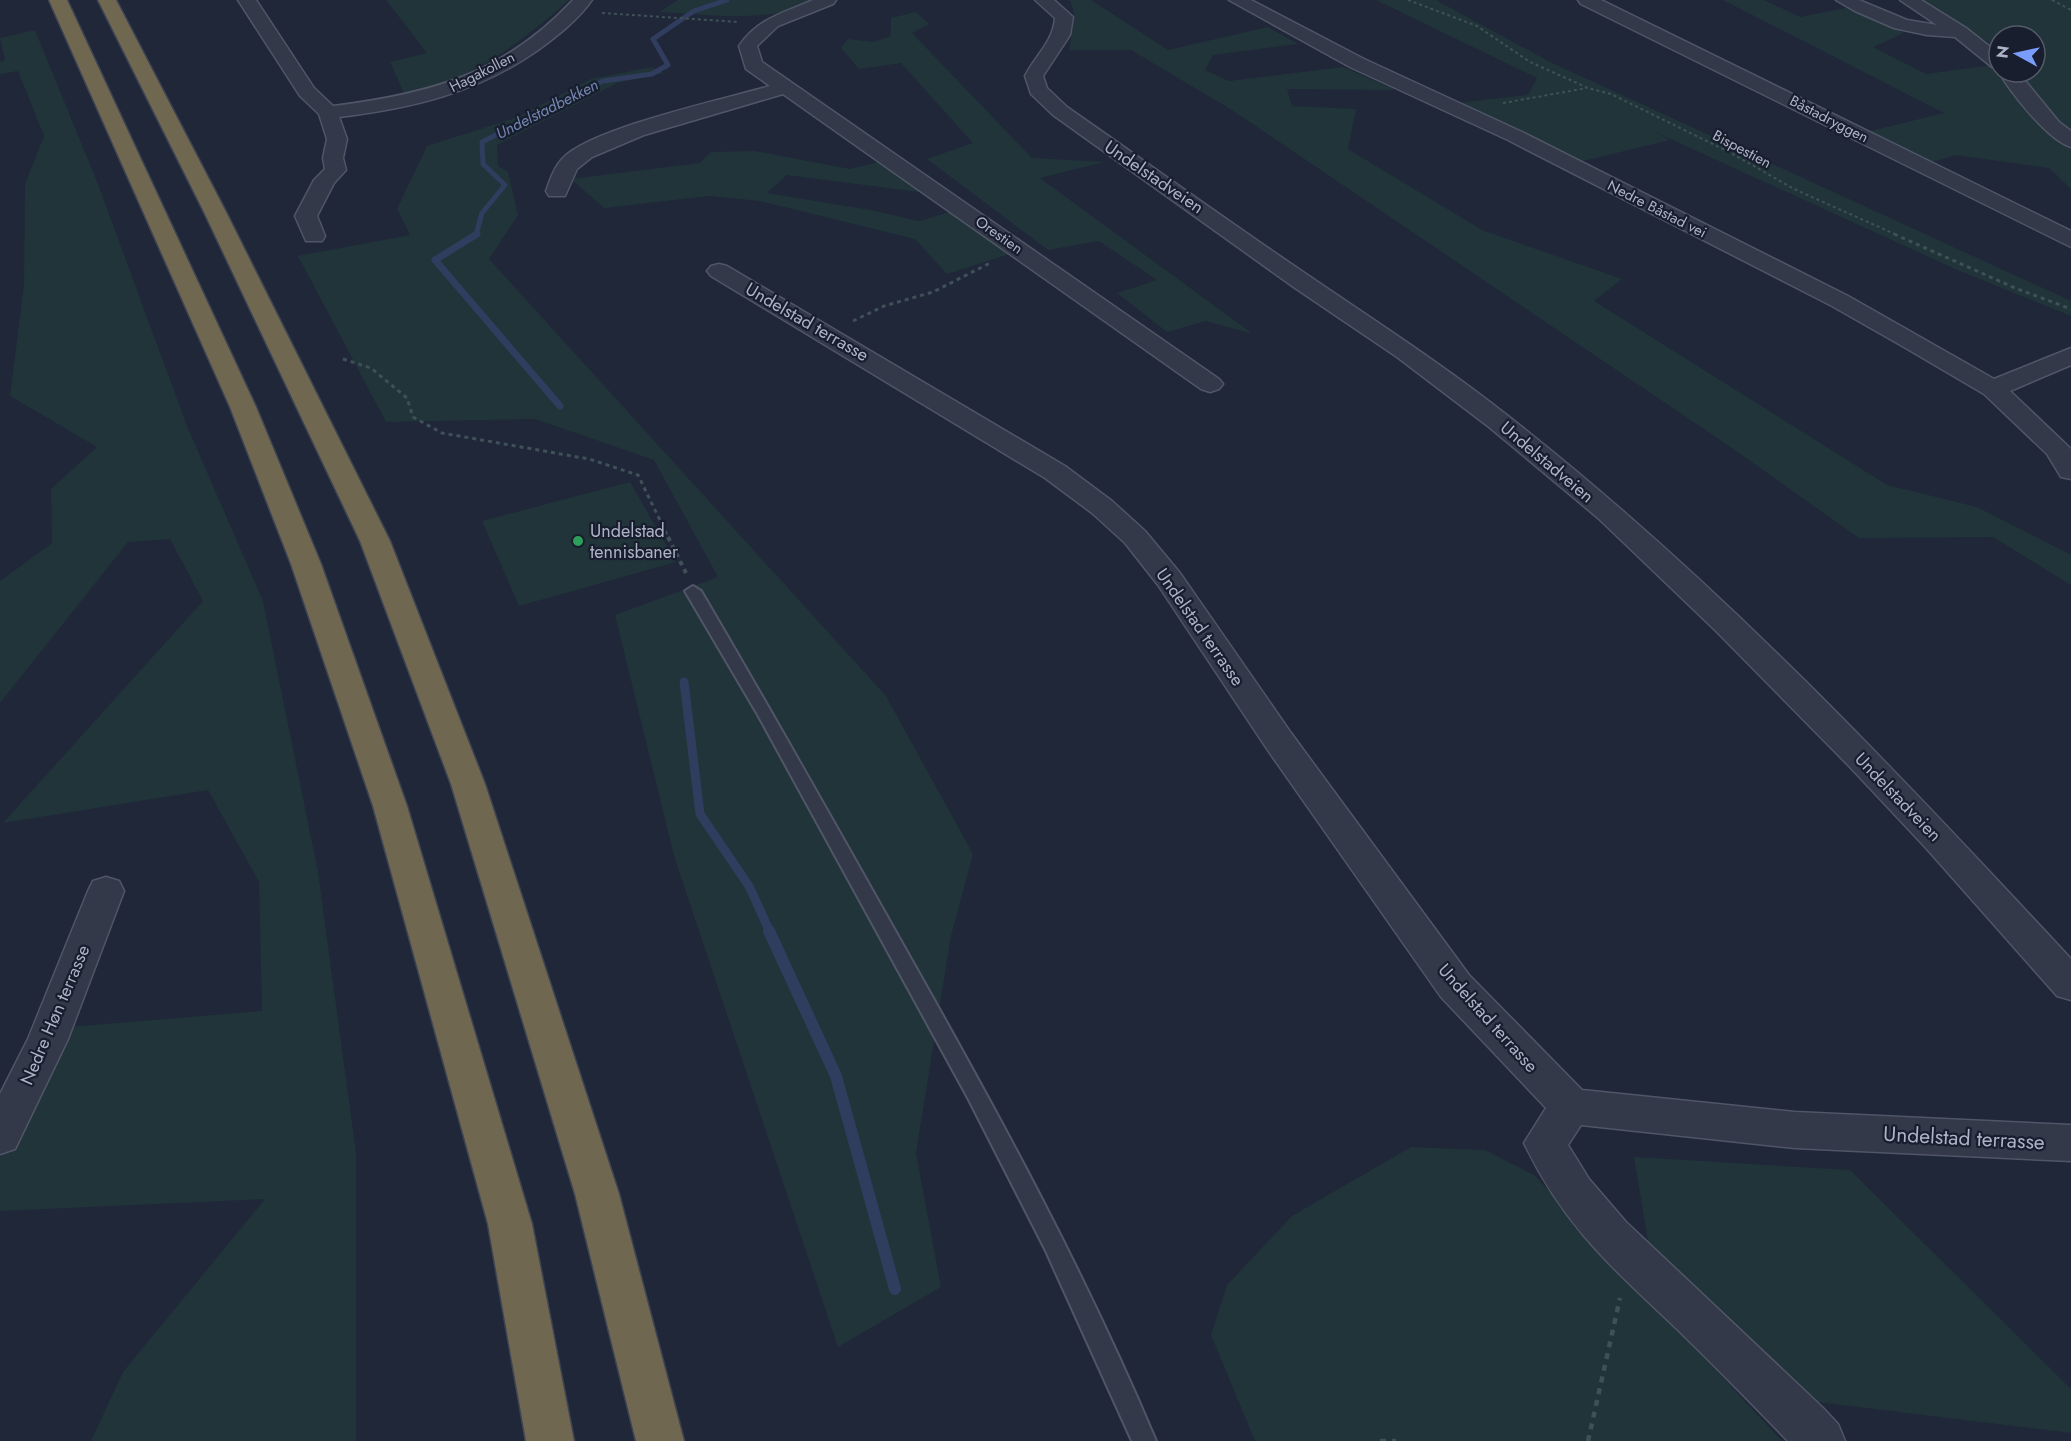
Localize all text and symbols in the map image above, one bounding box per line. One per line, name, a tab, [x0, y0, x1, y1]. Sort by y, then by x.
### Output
north arrow	[1987, 24, 2047, 84]
text: N	[1990, 44, 2015, 60]
street label: Hagakollen	[445, 46, 519, 98]
water label: Undelstadbekken	[492, 73, 602, 145]
street label: Båstadryggen	[1786, 90, 1872, 148]
street label: Bispestien	[1709, 124, 1775, 174]
street label: Undelstadveien	[1099, 134, 1209, 220]
street label: Nedre Båstad vei	[1604, 175, 1710, 243]
street label: Orestien	[971, 211, 1027, 259]
street label: Undelstad terrasse	[740, 276, 874, 368]
street label: Undelstadveien	[1495, 415, 1599, 509]
place label: Undelstad tennisbaner	[590, 518, 679, 565]
marker: Undelstad tennisbaner	[571, 534, 585, 548]
street label: Undelstad terrasse	[1150, 563, 1250, 691]
street label: Undelstadveien	[1849, 747, 1947, 847]
street label: Nedre Høn terrasse	[14, 941, 96, 1089]
street label: Undelstad terrasse	[1432, 958, 1544, 1078]
street label: Undelstad terrasse	[1882, 1119, 2046, 1157]

